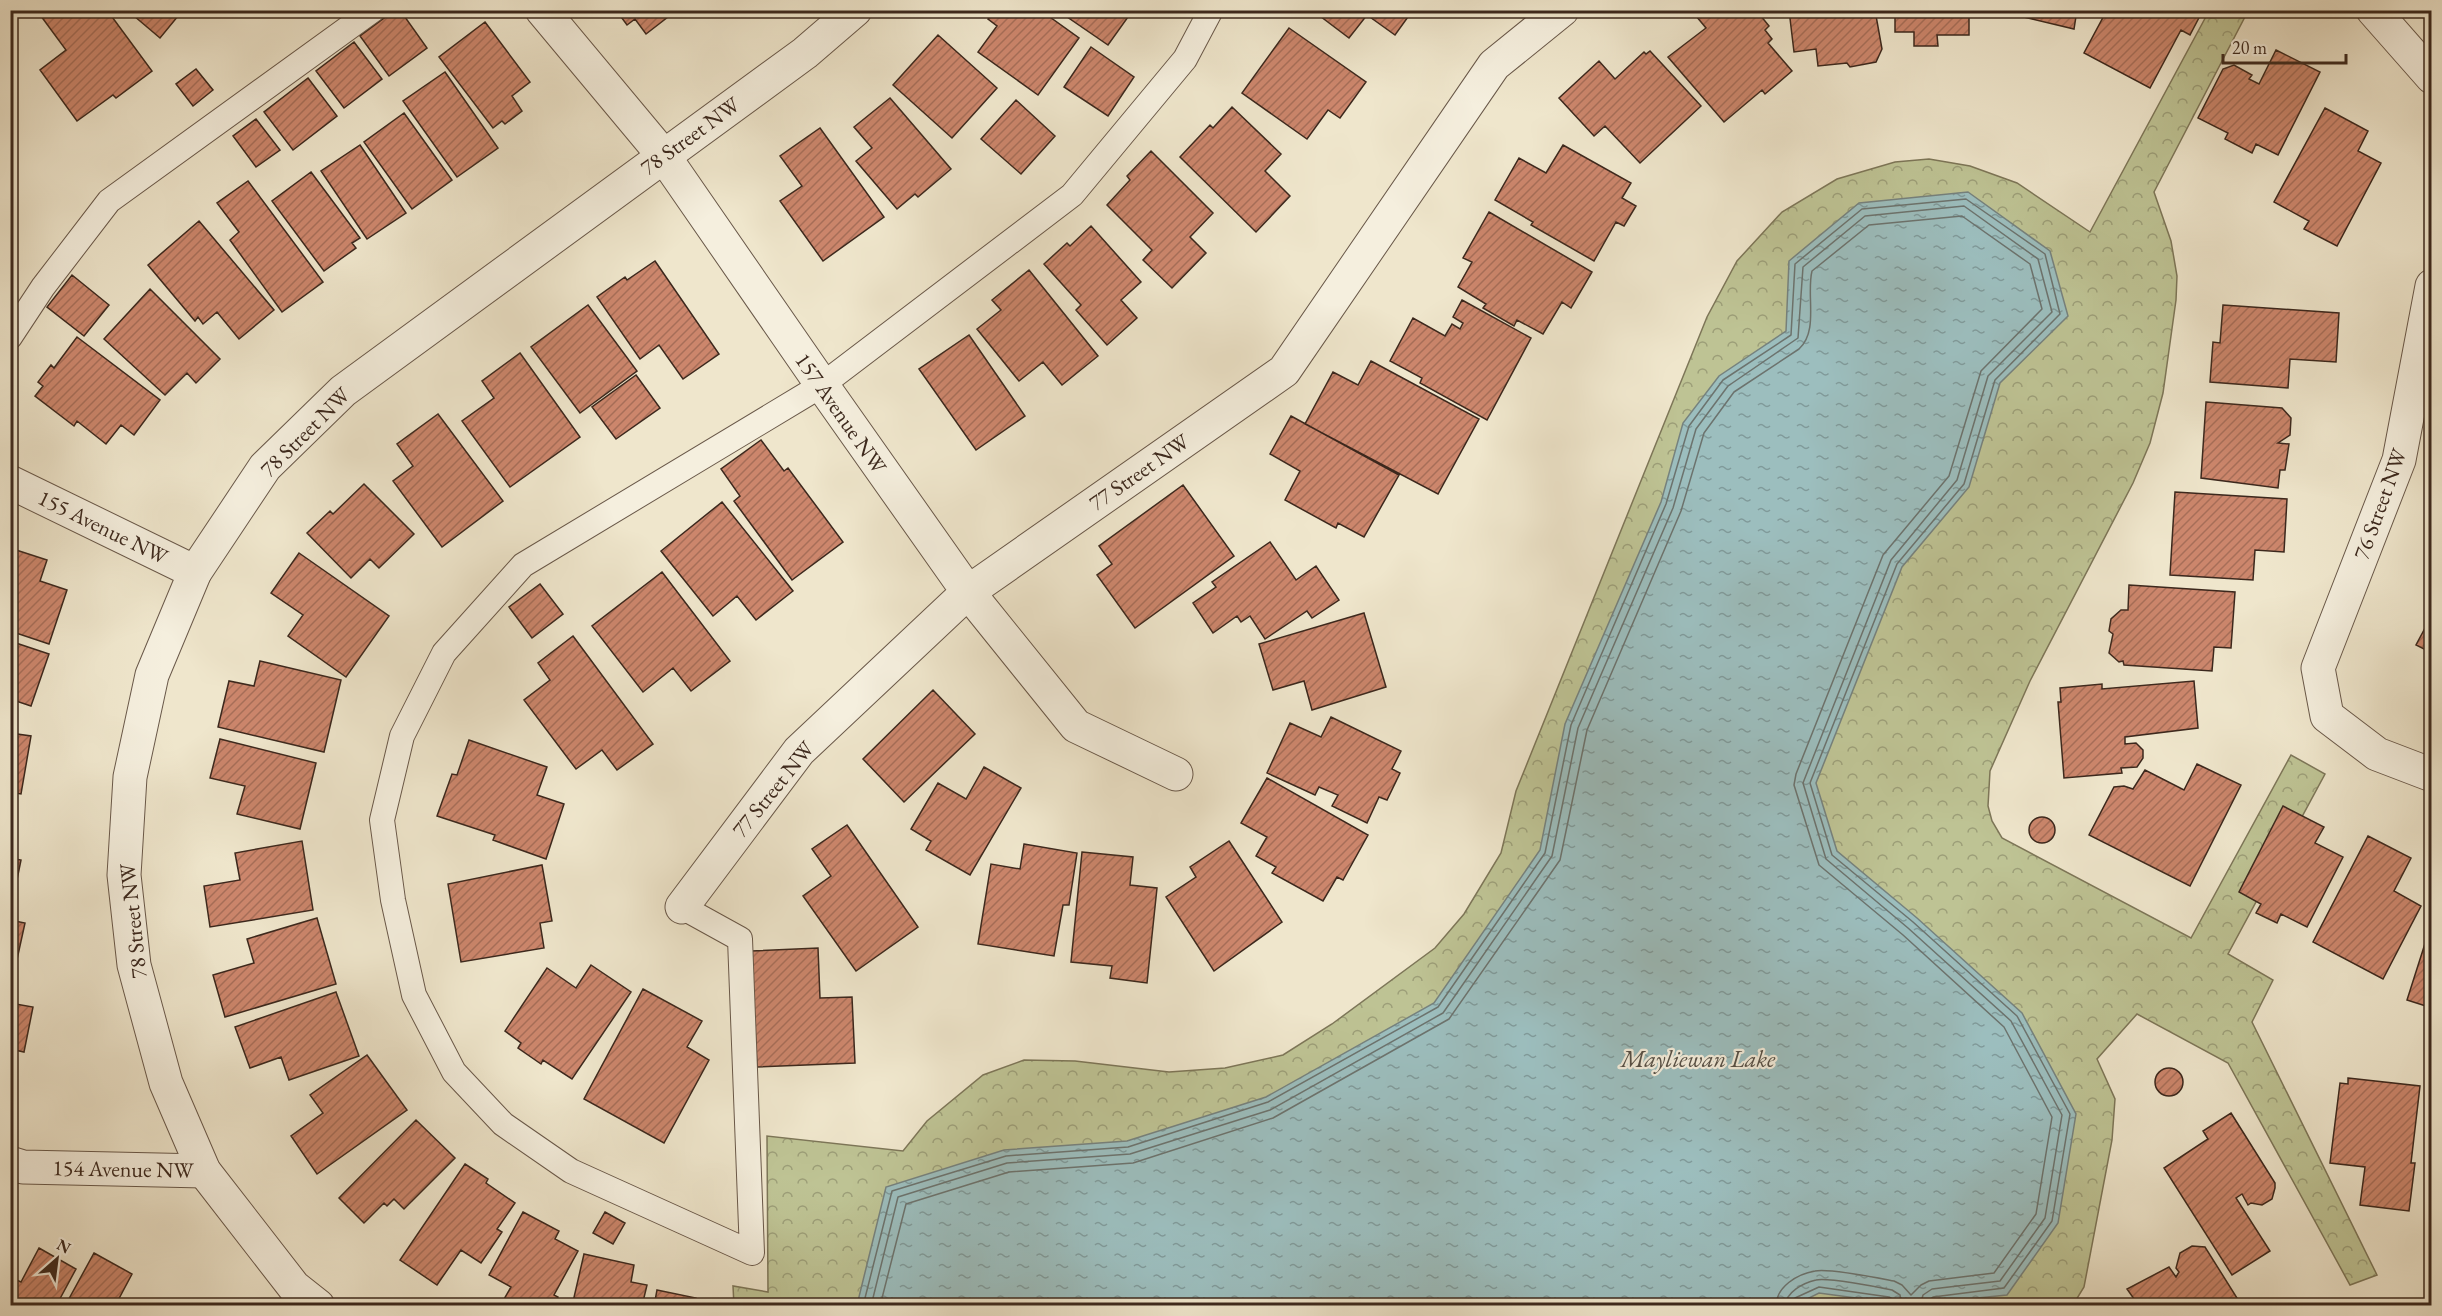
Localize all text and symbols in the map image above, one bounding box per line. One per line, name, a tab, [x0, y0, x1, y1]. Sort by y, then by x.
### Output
scale bar	[2223, 27, 2346, 65]
text: 20 m	[2232, 36, 2267, 59]
street label: 78 Street NW	[635, 90, 746, 182]
street label: 157 Avenue NW	[789, 347, 894, 480]
street label: 78 Street NW	[254, 380, 357, 483]
street label: 77 Street NW	[1083, 426, 1195, 517]
street label: 76 Street NW	[2347, 444, 2414, 563]
street label: 155 Avenue NW	[33, 483, 174, 571]
street label: 77 Street NW	[725, 734, 821, 843]
street label: 78 Street NW	[112, 861, 153, 980]
water label: Mayliewan Lake	[1619, 1043, 1776, 1074]
street label: 154 Avenue NW	[52, 1153, 195, 1185]
north arrow	[27, 1229, 87, 1289]
text: N	[53, 1234, 74, 1259]

